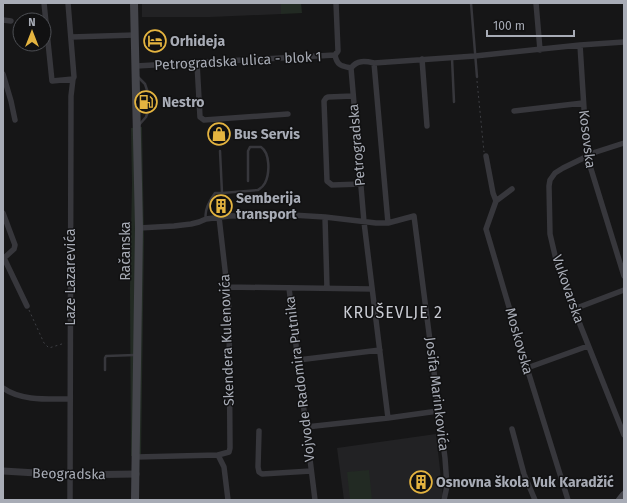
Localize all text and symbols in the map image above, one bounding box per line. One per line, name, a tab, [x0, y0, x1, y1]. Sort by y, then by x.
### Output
north arrow	[12, 12, 52, 52]
scale bar	[487, 12, 574, 38]
text: N	[28, 16, 36, 29]
text: 100 m	[493, 19, 525, 33]
hotel icon: Orhideja	[142, 28, 168, 54]
place label: Orhideja	[170, 33, 225, 50]
street label: Petrogradska ulica - blok 1	[154, 48, 322, 74]
fuel station icon: Nestro	[133, 89, 159, 115]
place label: Nestro	[162, 94, 205, 111]
street label: Petrogradska	[345, 103, 369, 187]
street label: Kosovska	[575, 109, 599, 169]
shop icon: Bus Servis	[206, 121, 232, 147]
place label: Bus Servis	[234, 126, 300, 143]
place label: Semberija transport	[236, 190, 301, 223]
building icon: Semberija transport	[208, 193, 234, 219]
street label: Račanska	[117, 221, 134, 281]
street label: Laze Lazarevića	[62, 228, 79, 326]
street label: Vukovarska	[548, 252, 588, 326]
street label: Skendera Kulenovića	[216, 274, 238, 406]
street label: Vojvode Radomira Putnika	[281, 295, 319, 463]
district label: KRUŠEVLJE 2	[343, 302, 443, 322]
street label: Moskovska	[501, 306, 537, 376]
street label: Josifa Marinkovića	[422, 336, 452, 452]
street label: Beogradska	[32, 465, 106, 483]
building icon: Osnovna škola Vuk Karadžić	[408, 469, 434, 495]
place label: Osnovna škola Vuk Karadžić	[436, 474, 614, 491]

